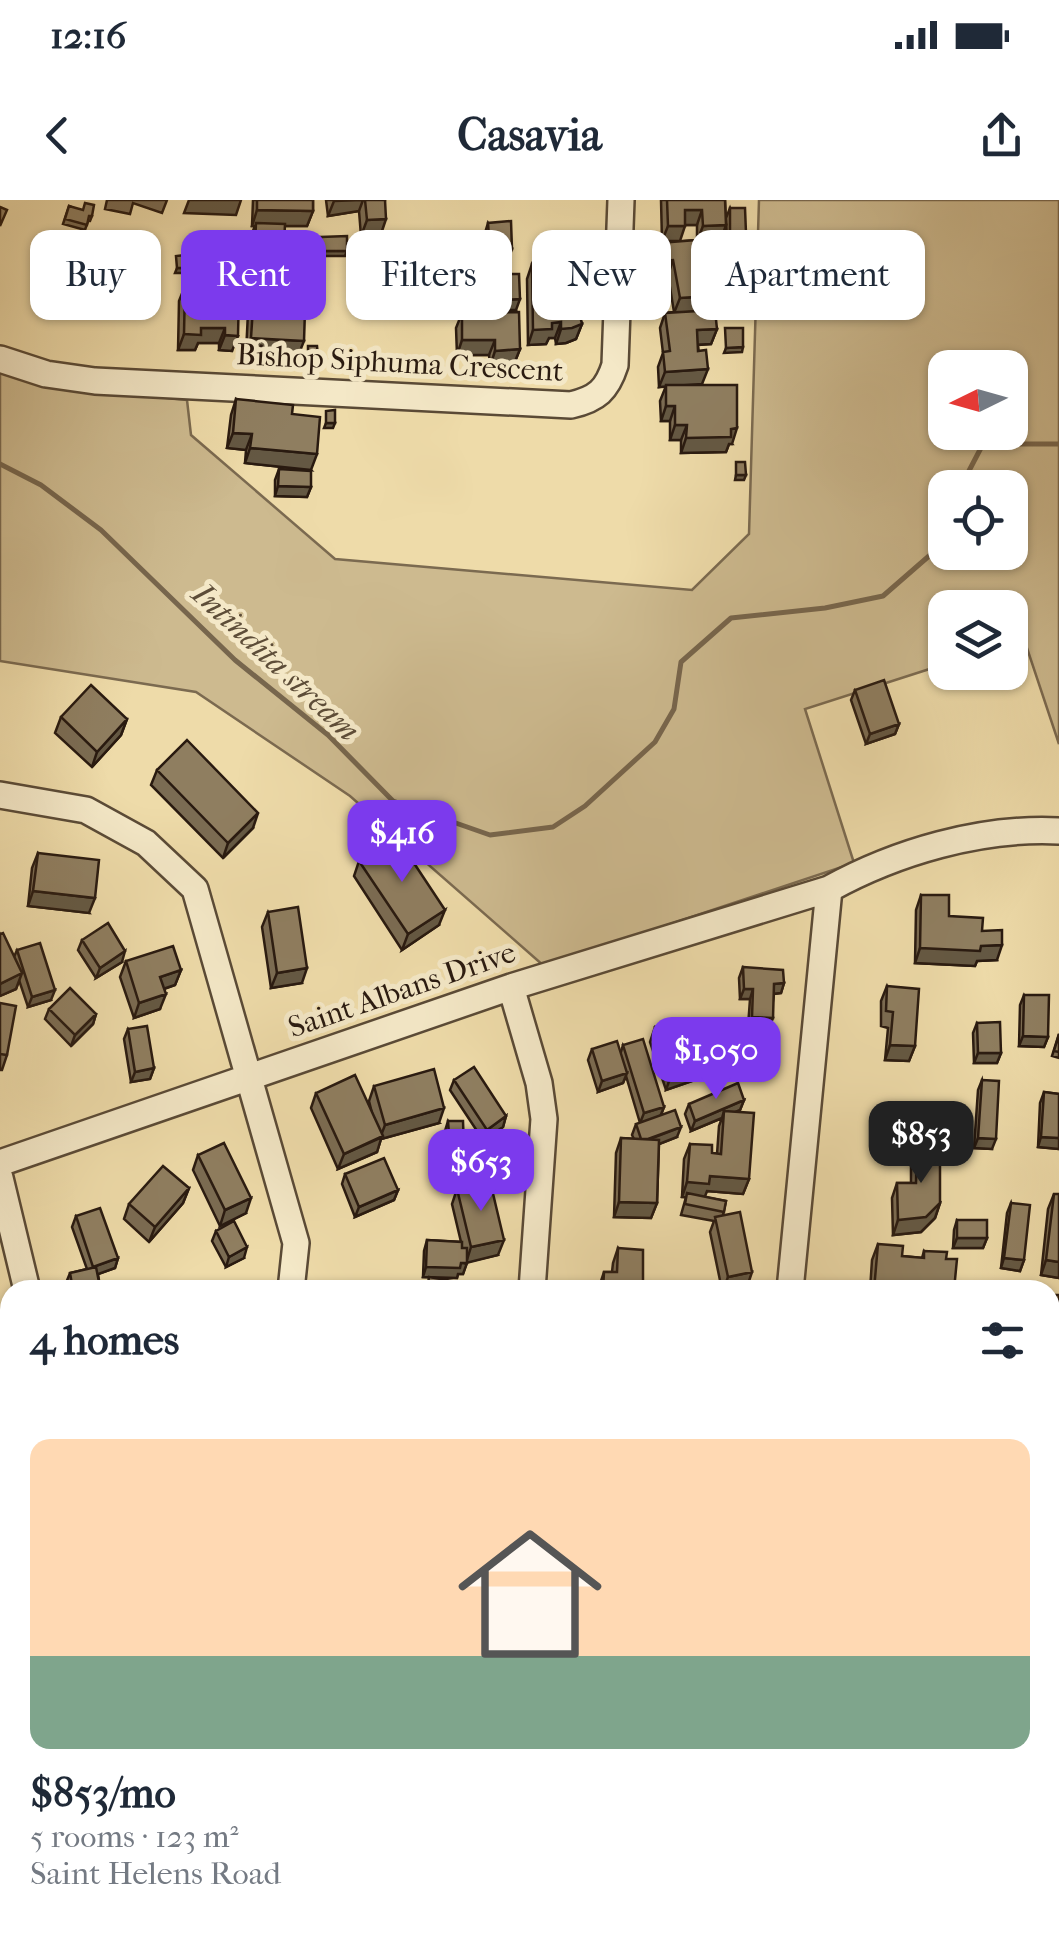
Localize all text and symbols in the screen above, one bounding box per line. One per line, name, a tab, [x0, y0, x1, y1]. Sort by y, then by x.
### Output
text: 12:16	[50, 13, 126, 58]
icon: back	[30, 108, 85, 163]
icon: share	[974, 108, 1029, 163]
text: Casavia	[457, 109, 602, 162]
chip: Buy	[30, 230, 161, 320]
chip: Rent	[181, 230, 326, 320]
chip: Filters	[346, 230, 512, 320]
chip: New	[532, 230, 671, 320]
chip: Apartment	[691, 230, 925, 320]
street label: Bishop Siphuma Crescent	[236, 337, 565, 389]
north arrow	[928, 350, 1028, 450]
map controls	[928, 350, 1028, 690]
button: locate	[928, 470, 1028, 570]
water label: Intindita stream	[184, 575, 367, 749]
button: layers	[928, 590, 1028, 690]
pin: $416	[343, 800, 461, 885]
text: $416	[369, 814, 435, 851]
street label: Saint Albans Drive	[284, 935, 520, 1045]
pin: $1,050	[635, 1017, 797, 1102]
text: $1,050	[674, 1031, 758, 1068]
pin: $853	[862, 1101, 980, 1186]
text: $853	[891, 1115, 951, 1152]
pin: $653	[422, 1129, 540, 1214]
text: $653	[450, 1143, 512, 1180]
icon: filters	[975, 1313, 1030, 1368]
text: 4 homes	[30, 1316, 179, 1365]
icon: home	[440, 1504, 620, 1684]
text: $853/mo	[30, 1769, 176, 1818]
text: 5 rooms · 123 m²	[30, 1818, 239, 1855]
text: Saint Helens Road	[30, 1855, 281, 1892]

